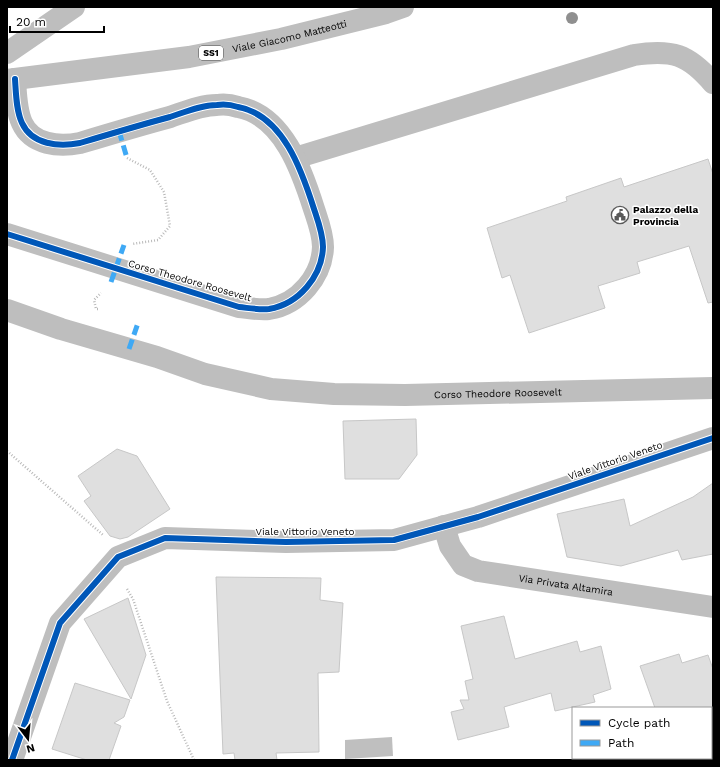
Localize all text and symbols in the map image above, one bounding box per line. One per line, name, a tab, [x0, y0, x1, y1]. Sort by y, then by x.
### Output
scale bar	[10, 8, 104, 34]
text: 20 m	[16, 15, 46, 29]
street label: Viale Giacomo Matteotti	[231, 18, 348, 54]
road number: SS1	[199, 46, 223, 60]
place label: Palazzo della Provincia	[633, 204, 698, 227]
public building icon: Palazzo della Provincia	[610, 205, 630, 225]
street label: Corso Theodore Roosevelt	[127, 258, 254, 304]
street label: Corso Theodore Roosevelt	[434, 386, 563, 400]
street label: Viale Vittorio Veneto	[566, 439, 664, 482]
street label: Viale Vittorio Veneto	[255, 526, 355, 537]
street label: Via Privata Altamira	[518, 572, 614, 598]
legend	[572, 707, 712, 759]
text: Cycle path	[608, 716, 670, 730]
north arrow	[8, 719, 48, 759]
text: Path	[608, 736, 634, 750]
text: N	[25, 741, 36, 756]

